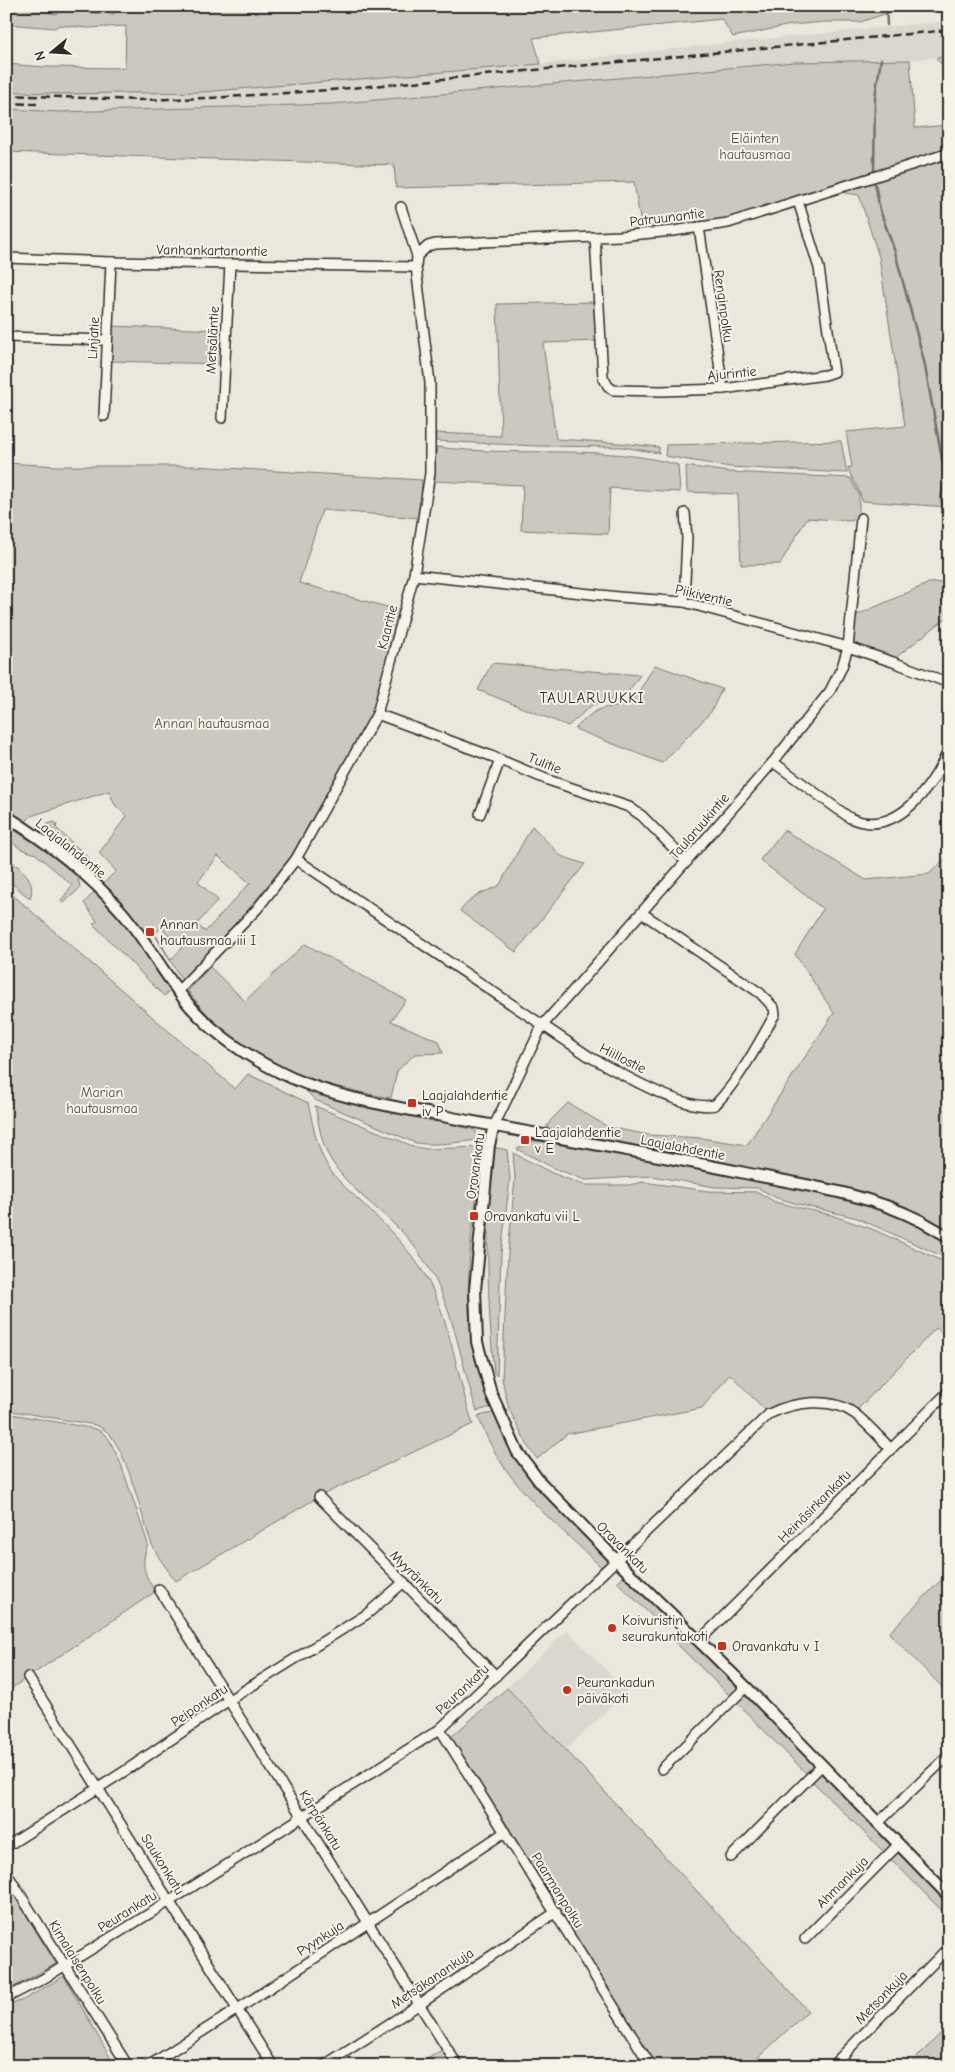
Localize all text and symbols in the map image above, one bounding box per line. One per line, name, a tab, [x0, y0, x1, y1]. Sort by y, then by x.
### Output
north arrow	[28, 28, 78, 78]
text: N	[31, 49, 50, 63]
park label: Eläinten hautausmaa	[719, 130, 791, 163]
street label: Patruunantie	[629, 204, 705, 231]
street label: Vanhankartanontie	[156, 241, 268, 260]
street label: Renginpolku	[710, 269, 737, 343]
street label: Metsäläntie	[202, 306, 223, 374]
street label: Linjatie	[84, 316, 103, 360]
street label: Ajurintie	[707, 362, 757, 385]
street label: Piikiventie	[673, 581, 734, 610]
street label: Kaaritie	[373, 603, 402, 651]
district label: TAULARUUKKI	[539, 689, 645, 707]
park label: Annan hautausmaa	[155, 715, 269, 732]
street label: Tulitie	[525, 749, 564, 778]
street label: Taularuukintie	[666, 790, 733, 863]
street label: Laajalahdentie	[32, 815, 109, 882]
place label: Annan hautausmaa iii I	[160, 916, 256, 949]
marker: Annan hautausmaa iii I	[144, 926, 156, 938]
street label: Hiillostie	[597, 1040, 649, 1077]
park label: Marian hautausmaa	[66, 1084, 138, 1117]
place label: Laajalahdentie iv P	[422, 1087, 508, 1120]
marker: Laajalahdentie iv P	[406, 1097, 418, 1109]
place label: Laajalahdentie v E	[534, 1124, 621, 1157]
street label: Laajalahdentie	[639, 1131, 727, 1164]
street label: Oravankatu	[462, 1132, 489, 1200]
marker: Laajalahdentie v E	[519, 1134, 531, 1146]
place label: Oravankatu vii L	[484, 1208, 579, 1225]
marker: Oravankatu vii L	[468, 1210, 480, 1222]
street label: Heinäsirkankatu	[774, 1466, 854, 1546]
street label: Oravankatu	[593, 1518, 652, 1577]
street label: Myyränkatu	[386, 1547, 447, 1608]
place label: Koivuristin seurakuntakoti	[622, 1612, 708, 1645]
marker: Koivuristin seurakuntakoti	[606, 1622, 618, 1634]
place label: Oravankatu v I	[732, 1638, 820, 1655]
marker: Oravankatu v I	[716, 1640, 728, 1652]
street label: Peurankatu	[432, 1660, 492, 1718]
place label: Peurankadun päiväkoti	[577, 1674, 655, 1707]
street label: Peiponkatu	[168, 1680, 231, 1731]
marker: Peurankadun päiväkoti	[561, 1684, 573, 1696]
street label: Kärpänkatu	[295, 1787, 346, 1854]
street label: Saukonkatu	[137, 1831, 188, 1898]
street label: Paarmanpolku	[528, 1849, 587, 1931]
street label: Ahmankuja	[813, 1853, 872, 1912]
street label: Peurankatu	[95, 1887, 160, 1936]
street label: Kimalaisenpolku	[45, 1917, 110, 2007]
street label: Pyynkuja	[294, 1917, 347, 1960]
street label: Metsäkanankuja	[387, 1944, 477, 2012]
street label: Metsonkuja	[852, 1967, 911, 2028]

